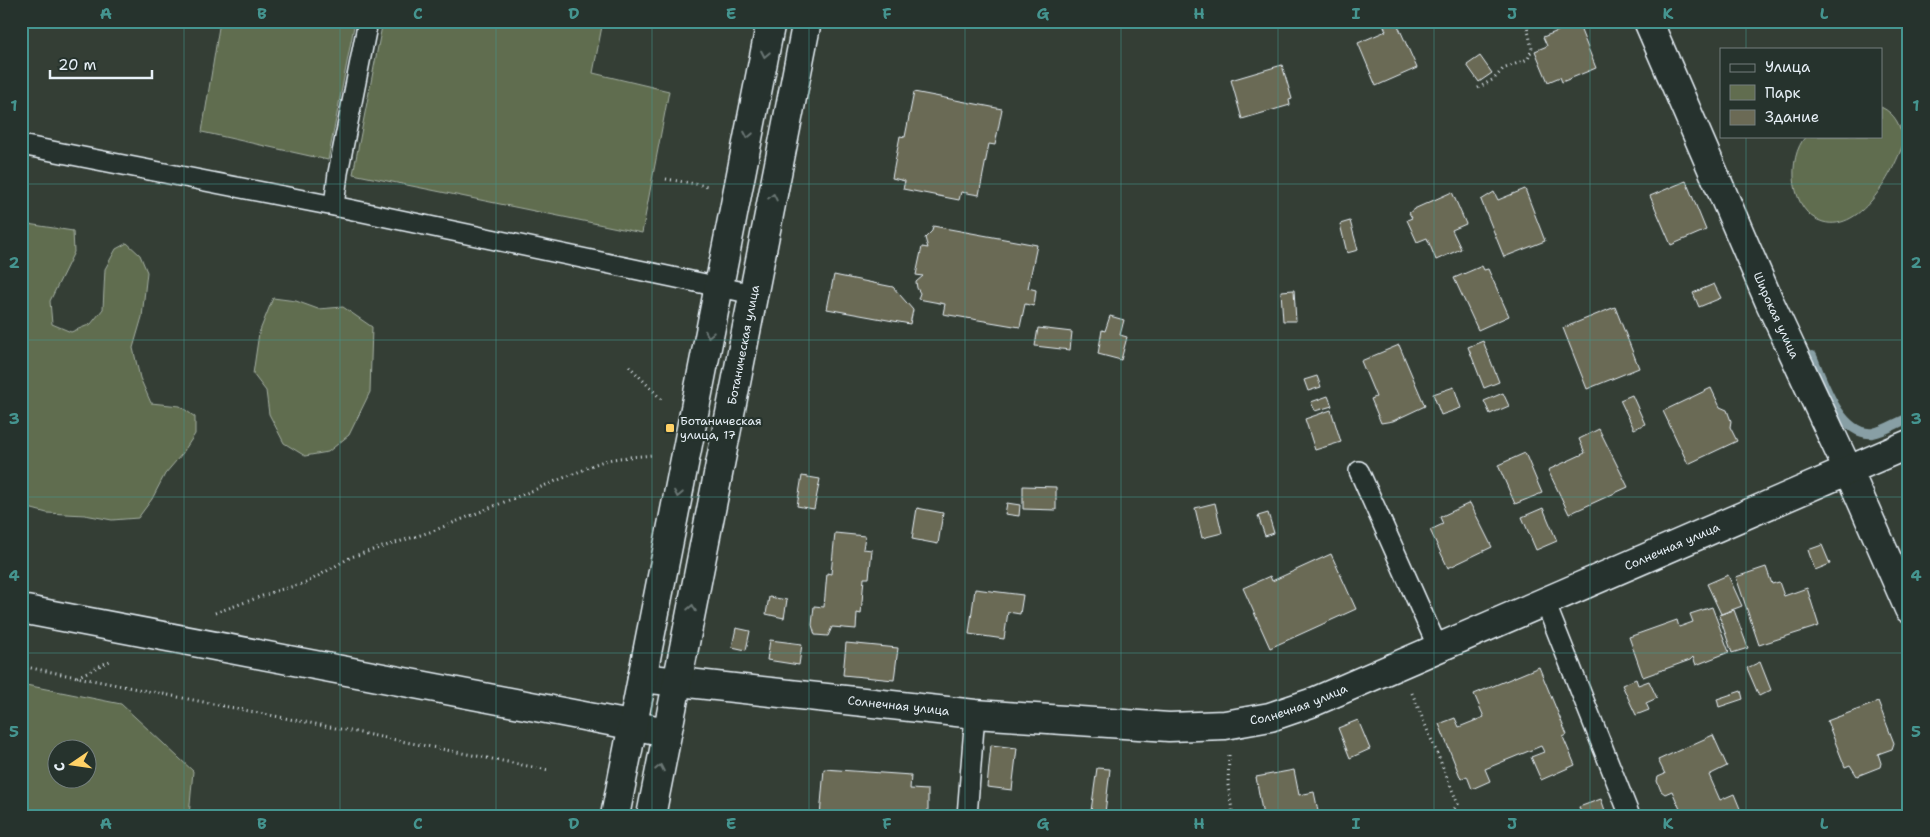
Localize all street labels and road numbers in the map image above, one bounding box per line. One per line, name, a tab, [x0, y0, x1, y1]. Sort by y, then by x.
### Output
street label: Широкая улица	[1750, 269, 1803, 362]
street label: Ботаническая улица	[724, 283, 763, 406]
street label: Солнечная улица	[1622, 519, 1723, 574]
street label: Солнечная улица	[1249, 680, 1350, 728]
street label: Солнечная улица	[847, 692, 951, 719]

